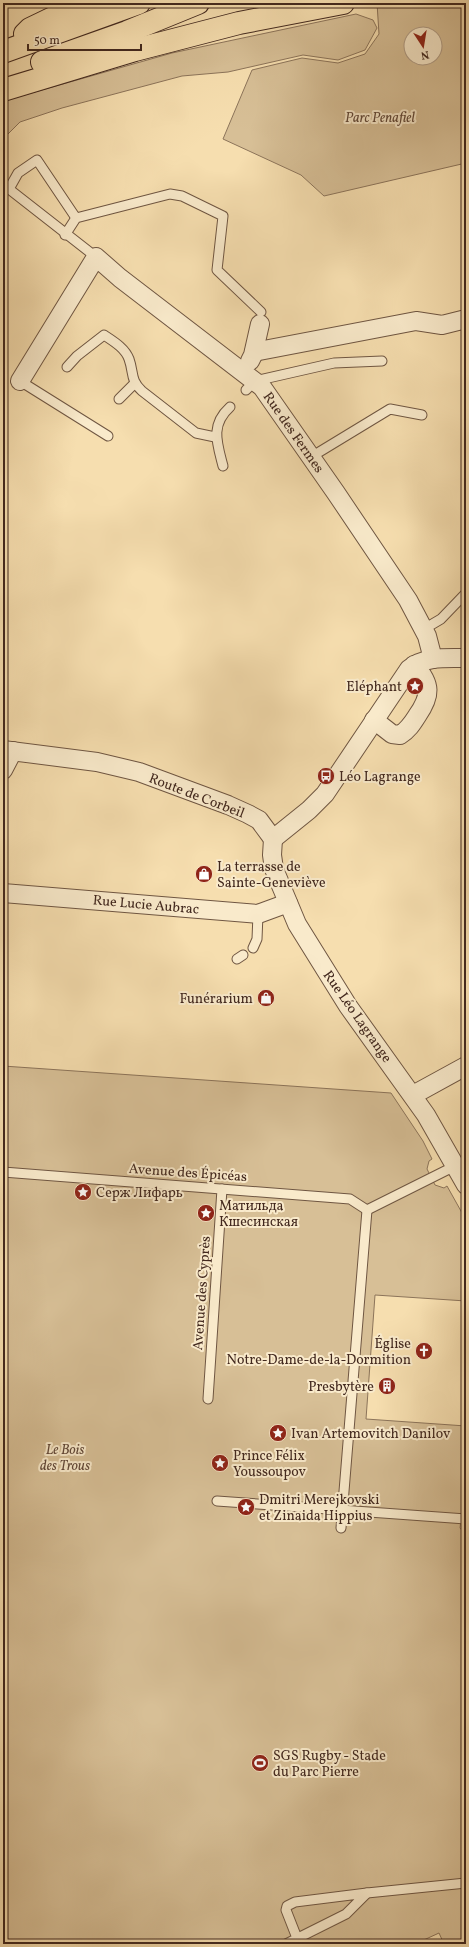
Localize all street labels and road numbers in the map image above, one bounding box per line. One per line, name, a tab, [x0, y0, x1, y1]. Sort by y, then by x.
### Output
street label: Rue des Fermes	[258, 389, 328, 477]
street label: Route de Corbeil	[146, 769, 247, 823]
street label: Rue Lucie Aubrac	[92, 891, 200, 920]
street label: Rue Léo Lagrange	[318, 967, 396, 1067]
street label: Avenue des Épicéas	[128, 1160, 248, 1187]
street label: Avenue des Cyprès	[189, 1235, 216, 1351]

